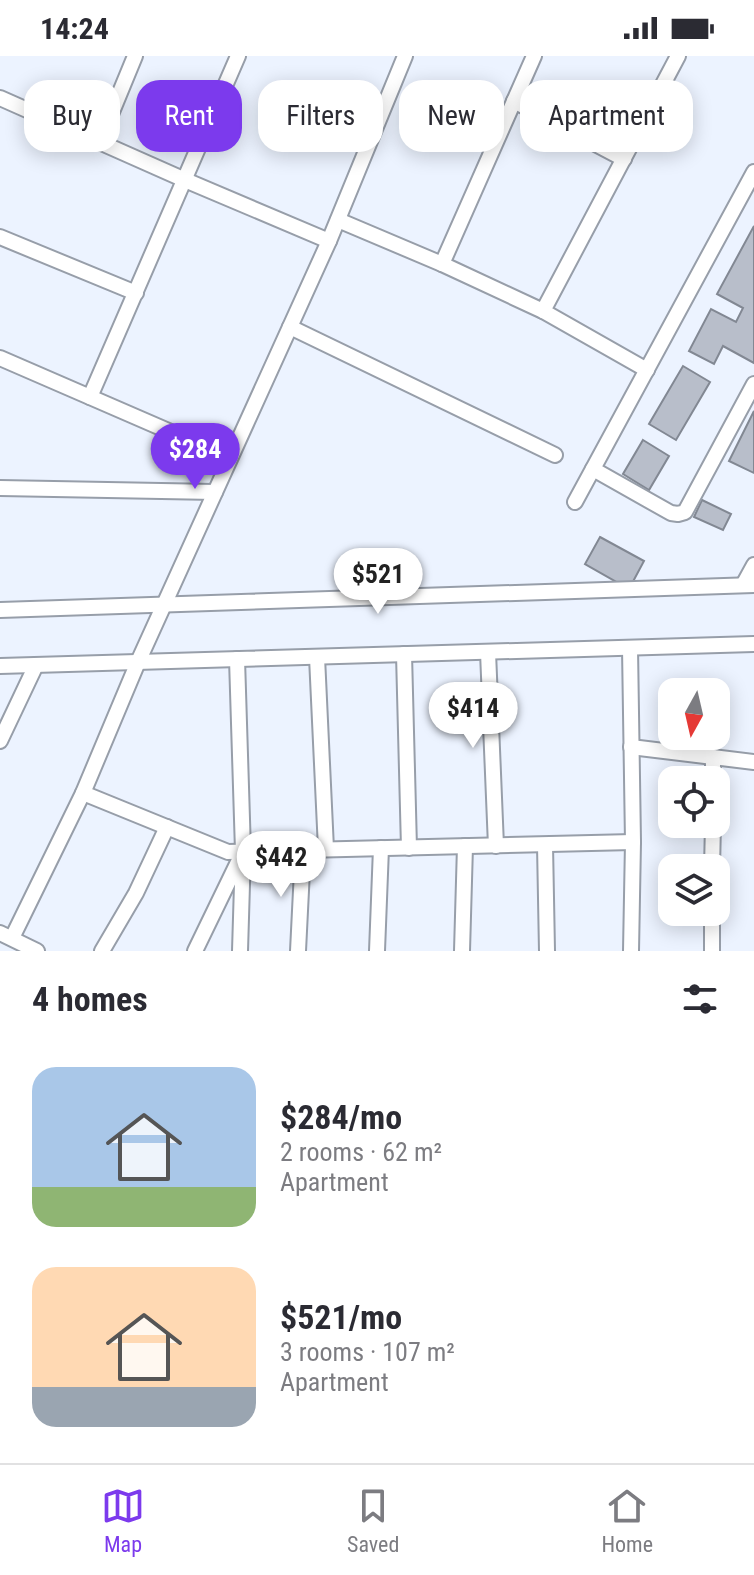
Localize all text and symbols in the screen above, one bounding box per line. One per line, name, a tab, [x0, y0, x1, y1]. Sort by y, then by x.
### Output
text: 14:24	[40, 11, 109, 46]
chip: Buy	[24, 80, 120, 152]
chip: Rent	[136, 80, 242, 152]
chip: Filters	[258, 80, 383, 152]
chip: New	[399, 80, 504, 152]
chip: Apartment	[520, 80, 693, 152]
pin: $284	[148, 423, 242, 491]
text: $284	[169, 434, 221, 464]
pin: $521	[331, 548, 425, 616]
text: $521	[352, 559, 404, 589]
north arrow	[658, 678, 730, 750]
map controls	[658, 678, 730, 926]
pin: $414	[426, 682, 520, 750]
text: $414	[447, 693, 499, 723]
button: locate	[658, 766, 730, 838]
pin: $442	[234, 831, 328, 899]
text: $442	[255, 842, 307, 872]
button: layers	[658, 854, 730, 926]
icon: filters	[678, 977, 722, 1021]
text: 4 homes	[32, 979, 148, 1019]
text: $284/mo	[280, 1097, 402, 1137]
icon: home	[96, 1099, 192, 1195]
text: 2 rooms · 62 m²	[280, 1137, 442, 1167]
text: Apartment	[280, 1167, 389, 1197]
text: $521/mo	[280, 1297, 402, 1337]
icon: home	[96, 1299, 192, 1395]
text: 3 rooms · 107 m²	[280, 1337, 455, 1367]
text: Apartment	[280, 1367, 389, 1397]
tab: Map	[101, 1484, 145, 1557]
tab: Saved	[347, 1484, 399, 1557]
tab: Home	[601, 1484, 653, 1557]

